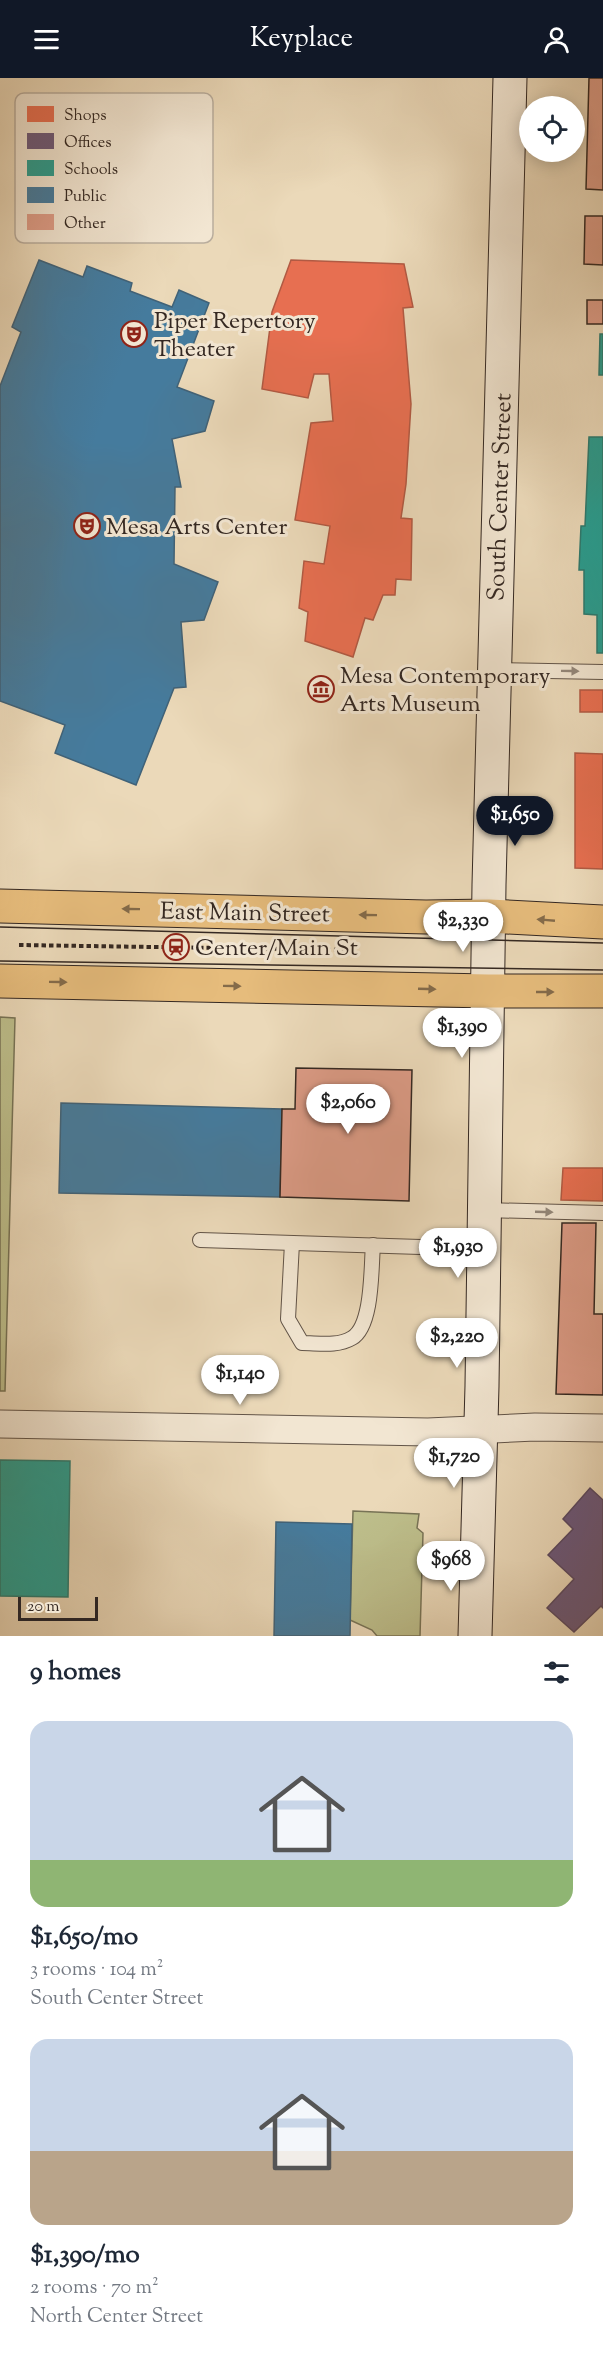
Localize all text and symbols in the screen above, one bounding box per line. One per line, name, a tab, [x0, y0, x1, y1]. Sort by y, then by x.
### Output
text: Keyplace	[250, 20, 353, 59]
icon: menu	[30, 23, 63, 56]
icon: person	[540, 23, 573, 56]
legend	[15, 93, 213, 243]
map controls	[519, 96, 585, 162]
button: locate	[519, 96, 585, 162]
text: Shops	[64, 105, 107, 128]
text: Offices	[64, 132, 112, 155]
text: Schools	[64, 159, 118, 182]
text: Public	[64, 186, 107, 209]
text: Other	[64, 213, 106, 236]
place label: Piper Repertory Theater	[154, 305, 316, 367]
theatre icon: Piper Repertory Theater	[119, 319, 149, 349]
street label: South Center Street	[480, 393, 522, 602]
theatre icon: Mesa Arts Center	[72, 511, 102, 541]
place label: Mesa Arts Center	[106, 511, 287, 545]
place label: Mesa Contemporary Arts Museum	[340, 660, 550, 722]
one-way arrow	[560, 667, 579, 676]
museum icon: Mesa Contemporary Arts Museum	[306, 674, 336, 704]
pin: $1,650	[466, 796, 564, 847]
text: $1,650	[490, 801, 540, 830]
street label: East Main Street	[160, 896, 330, 932]
pin: $2,330	[414, 902, 512, 953]
one-way arrow	[121, 904, 140, 914]
text: $2,330	[437, 907, 489, 936]
one-way arrow	[358, 910, 377, 920]
one-way arrow	[537, 915, 556, 925]
station icon: Center/Main St	[161, 932, 191, 962]
place label: Center/Main St	[195, 932, 358, 966]
one-way arrow	[49, 978, 68, 987]
one-way arrow	[222, 981, 241, 991]
one-way arrow	[417, 984, 436, 994]
one-way arrow	[536, 987, 555, 997]
pin: $1,390	[413, 1008, 511, 1059]
text: $1,390	[437, 1013, 487, 1042]
pin: $2,060	[299, 1084, 397, 1135]
text: $2,060	[320, 1089, 376, 1118]
one-way arrow	[534, 1207, 553, 1217]
pin: $1,930	[409, 1228, 507, 1279]
text: $1,930	[433, 1233, 483, 1262]
pin: $2,220	[408, 1318, 506, 1369]
text: $2,220	[430, 1323, 484, 1352]
pin: $1,140	[191, 1355, 289, 1406]
text: $1,140	[215, 1360, 265, 1389]
pin: $1,720	[405, 1438, 503, 1489]
text: $1,720	[428, 1443, 480, 1472]
pin: $968	[415, 1541, 487, 1592]
text: $968	[431, 1546, 471, 1575]
scale bar	[18, 1594, 98, 1622]
text: 20 m	[27, 1596, 60, 1619]
text: 9 homes	[30, 1654, 121, 1691]
icon: filters	[540, 1656, 573, 1689]
icon: home	[248, 1760, 356, 1868]
text: $1,650/mo	[30, 1919, 138, 1956]
text: 3 rooms · 104 m²	[30, 1956, 164, 1985]
text: South Center Street	[30, 1985, 203, 2014]
icon: home	[248, 2078, 356, 2186]
text: $1,390/mo	[30, 2237, 140, 2274]
text: 2 rooms · 70 m²	[30, 2274, 159, 2303]
text: North Center Street	[30, 2303, 203, 2332]

